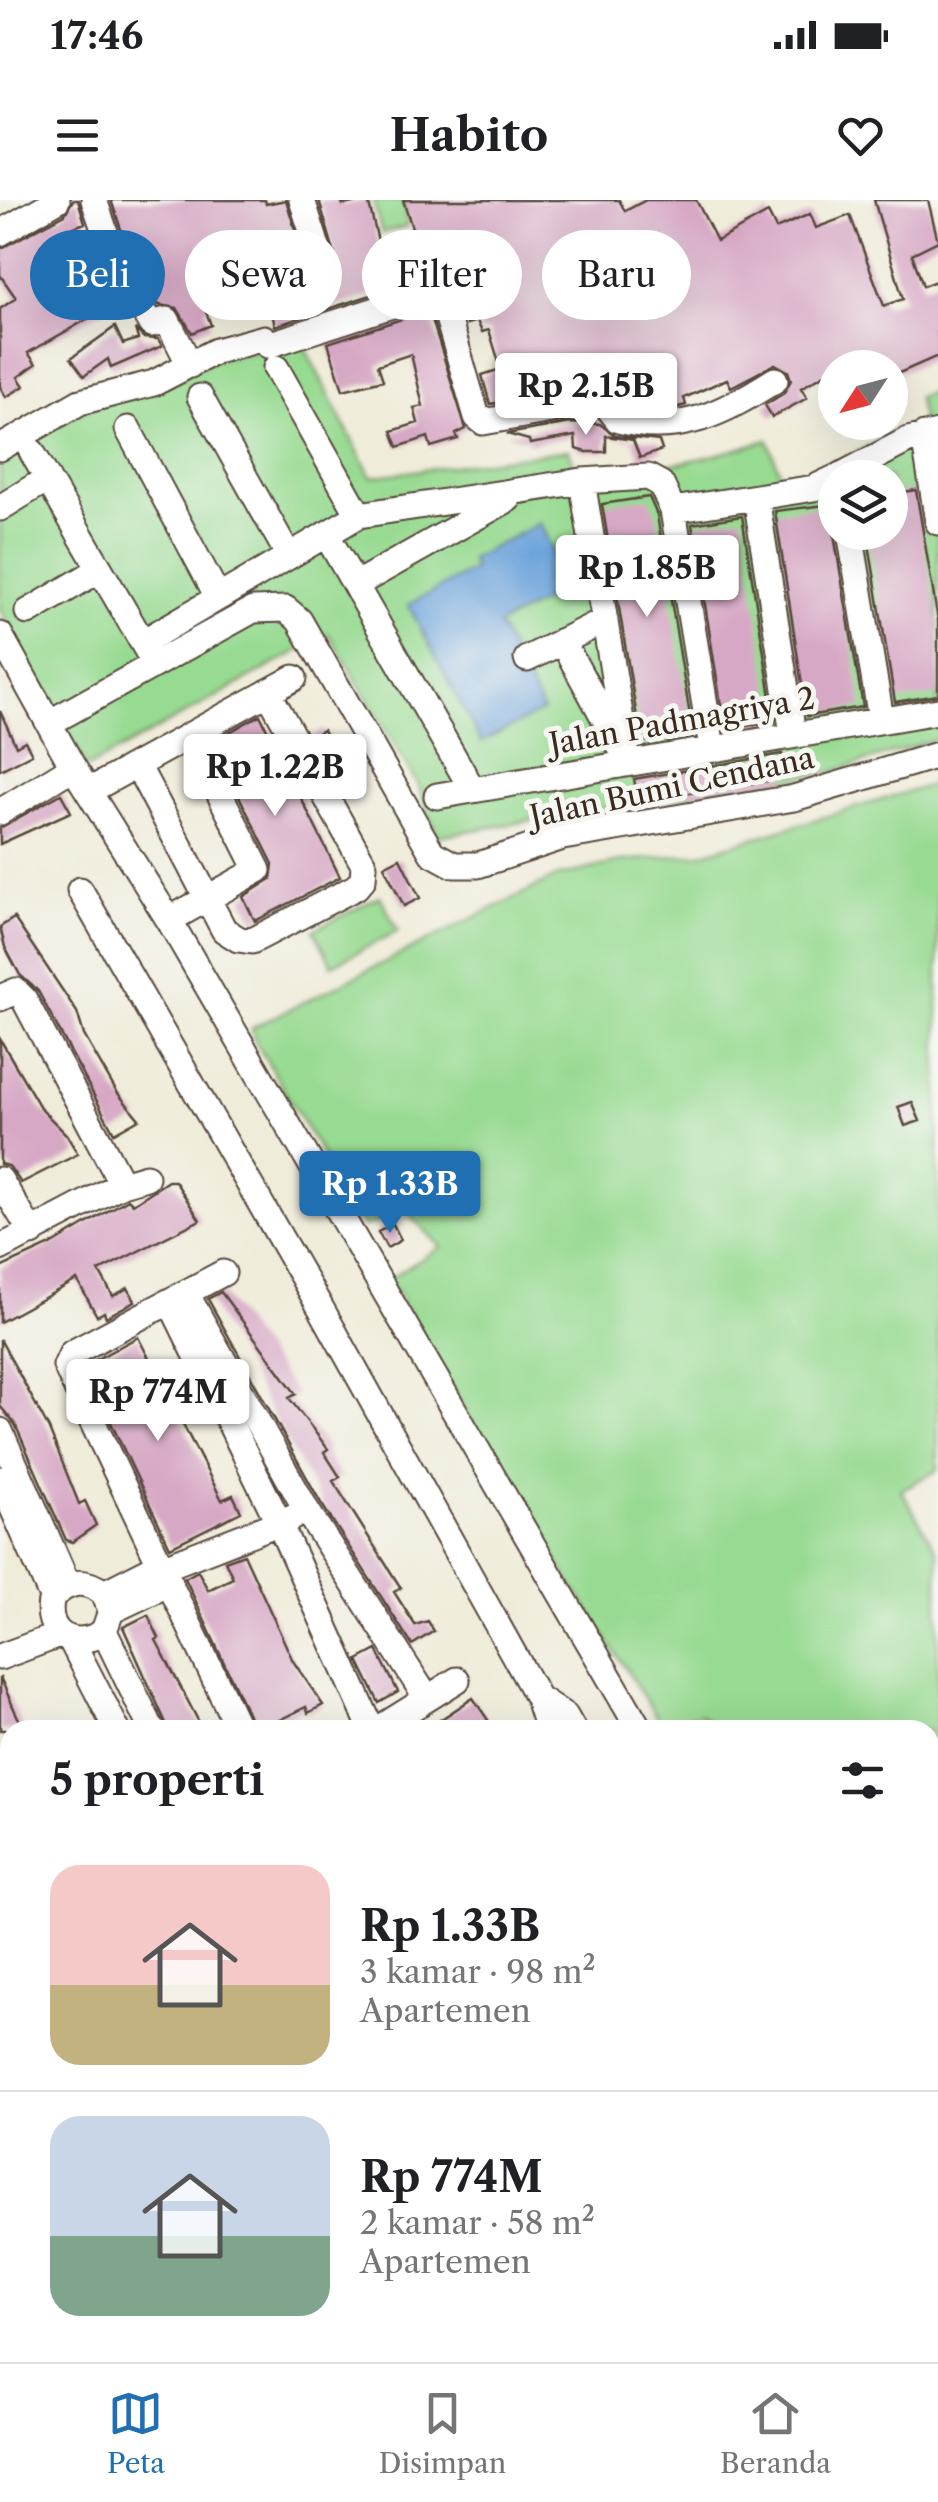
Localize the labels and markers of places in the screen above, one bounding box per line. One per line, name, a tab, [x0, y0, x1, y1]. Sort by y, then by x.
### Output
pin: Rp 2.15B	[483, 353, 689, 438]
pin: Rp 1.85B	[544, 535, 750, 620]
pin: Rp 1.22B	[172, 734, 378, 819]
pin: Rp 1.33B	[287, 1151, 493, 1236]
pin: Rp 774M	[66, 1359, 250, 1444]

